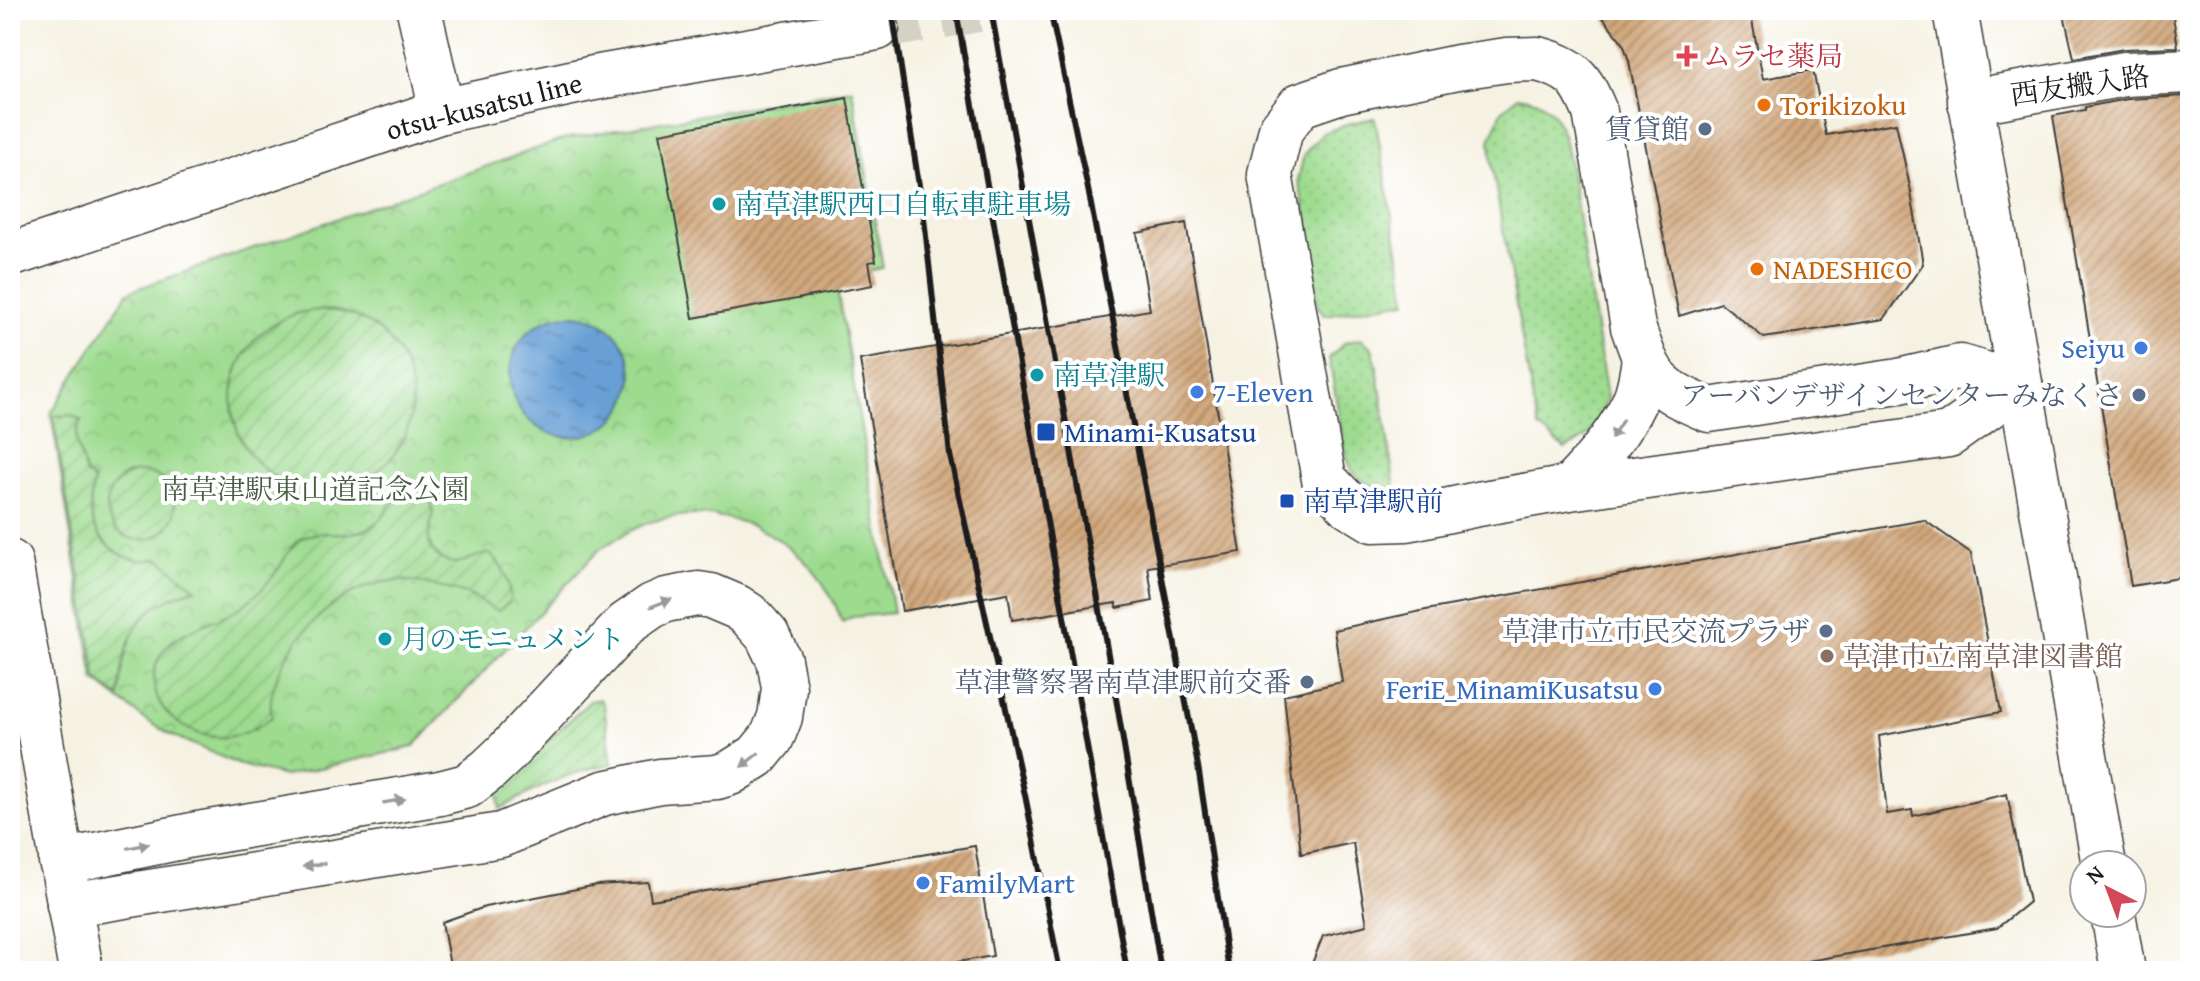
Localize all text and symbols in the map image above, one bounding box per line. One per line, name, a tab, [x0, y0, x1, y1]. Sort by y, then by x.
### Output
place label: ムラセ薬局	[1703, 35, 1843, 76]
marker: ムラセ薬局	[1678, 47, 1696, 65]
street label: 西友搬入路	[2008, 54, 2152, 115]
street label: otsu-kusatsu line	[382, 61, 586, 150]
place label: Torikizoku	[1780, 84, 1906, 125]
marker: Torikizoku	[1755, 96, 1773, 114]
place label: 賃貸館	[1605, 108, 1689, 149]
marker: 賃貸館	[1696, 120, 1714, 138]
place label: 南草津駅西口自転車駐車場	[735, 183, 1071, 224]
marker: 南草津駅西口自転車駐車場	[710, 195, 728, 213]
place label: NADESHICO	[1773, 248, 1913, 289]
marker: NADESHICO	[1748, 260, 1766, 278]
place label: Seiyu	[2061, 327, 2125, 368]
marker: Seiyu	[2132, 339, 2150, 357]
place label: 南草津駅	[1053, 354, 1165, 395]
marker: 南草津駅	[1028, 366, 1046, 384]
place label: 7-Eleven	[1213, 371, 1314, 412]
place label: アーバンデザインセンターみなくさ	[1680, 374, 2123, 415]
marker: 7-Eleven	[1188, 383, 1206, 401]
marker: アーバンデザインセンターみなくさ	[2130, 386, 2148, 404]
place label: Minami-Kusatsu	[1064, 411, 1256, 452]
one-way arrow	[1610, 418, 1624, 440]
marker: Minami-Kusatsu	[1035, 421, 1057, 443]
park label: 南草津駅東山道記念公園	[161, 468, 469, 509]
place label: 南草津駅前	[1303, 480, 1443, 521]
marker: 南草津駅前	[1278, 492, 1296, 510]
one-way arrow	[649, 596, 673, 609]
place label: 草津市立市民交流プラザ	[1502, 610, 1810, 651]
place label: 月のモニュメント	[401, 618, 625, 659]
marker: 草津市立市民交流プラザ	[1817, 622, 1835, 640]
marker: 月のモニュメント	[376, 630, 394, 648]
place label: 草津市立南草津図書館	[1843, 635, 2123, 676]
marker: 草津市立南草津図書館	[1818, 647, 1836, 665]
place label: 草津警察署南草津駅前交番	[955, 661, 1291, 702]
place label: FeriE_MinamiKusatsu	[1386, 668, 1639, 709]
marker: 草津警察署南草津駅前交番	[1298, 673, 1316, 691]
marker: FeriE_MinamiKusatsu	[1646, 680, 1664, 698]
one-way arrow	[740, 751, 760, 767]
one-way arrow	[382, 794, 407, 807]
one-way arrow	[125, 840, 150, 852]
north arrow	[2068, 849, 2148, 929]
text: N	[2078, 857, 2111, 891]
one-way arrow	[301, 859, 326, 872]
place label: FamilyMart	[939, 862, 1075, 903]
marker: FamilyMart	[914, 874, 932, 892]

